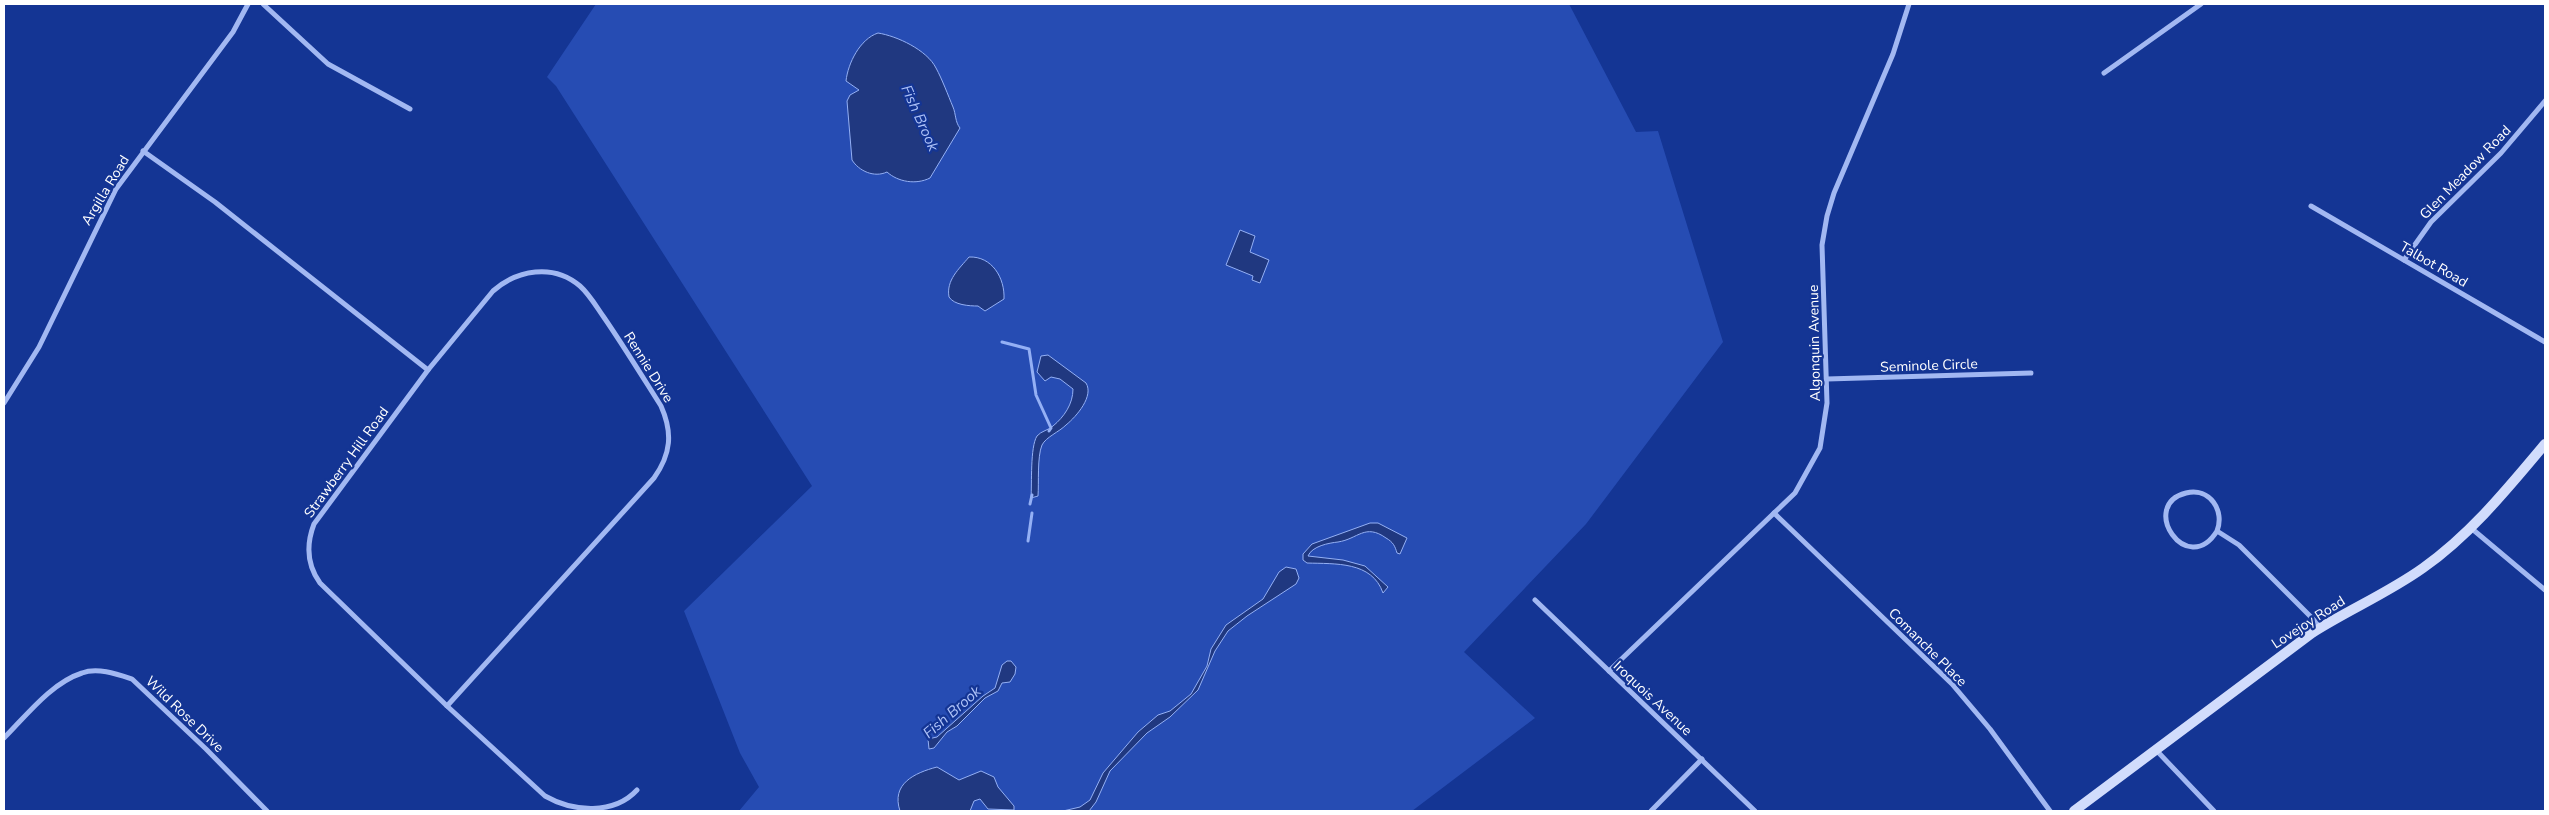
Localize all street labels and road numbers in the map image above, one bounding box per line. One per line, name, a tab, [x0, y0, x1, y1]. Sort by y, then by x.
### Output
street label: Glen Meadow Road	[2416, 121, 2515, 224]
street label: Argilla Road	[77, 152, 134, 229]
street label: Talbot Road	[2396, 237, 2471, 292]
street label: Algonquin Avenue	[1804, 284, 1825, 401]
street label: Rennie Drive	[619, 328, 678, 406]
street label: Seminole Circle	[1880, 354, 1978, 377]
street label: Strawberry Hill Road	[300, 403, 393, 522]
street label: Lovejoy Road	[2268, 592, 2349, 653]
street label: Comanche Place	[1884, 604, 1971, 691]
street label: Iroquois Avenue	[1609, 657, 1696, 740]
street label: Wild Rose Drive	[141, 672, 228, 757]

